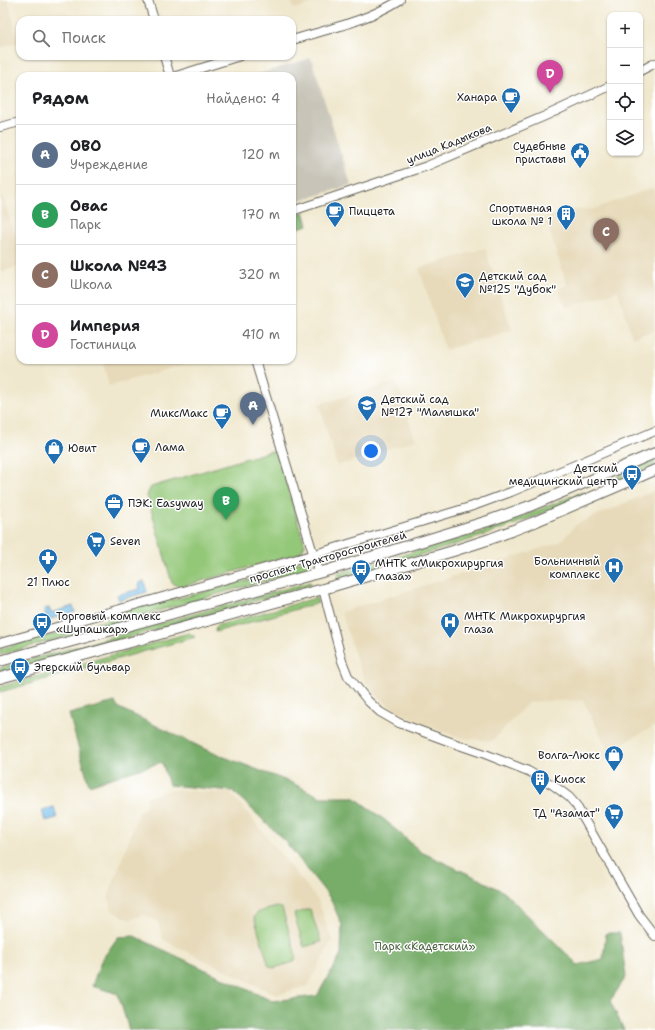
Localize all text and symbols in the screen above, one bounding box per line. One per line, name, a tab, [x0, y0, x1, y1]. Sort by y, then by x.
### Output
map controls	[607, 12, 643, 156]
button: +	[607, 12, 643, 48]
search box	[16, 16, 296, 60]
icon: search	[30, 27, 52, 49]
text: Поиск	[62, 28, 106, 48]
button: −	[607, 48, 643, 84]
pin: D	[537, 60, 563, 93]
button: locate	[607, 84, 643, 120]
cafe icon: Ханара	[500, 86, 522, 114]
text: Рядом	[32, 87, 89, 109]
text: Найдено: 4	[206, 90, 280, 107]
place label: Ханара	[457, 90, 497, 105]
street label: улица Кадыкова	[404, 120, 494, 168]
button: layers	[607, 120, 643, 156]
text: ОВО	[70, 136, 101, 156]
place label: Судебные приставы	[513, 139, 566, 167]
public building icon: Судебные приставы	[569, 141, 591, 169]
text: A	[40, 146, 50, 163]
text: 120 m	[242, 146, 280, 163]
text: Учреждение	[70, 156, 148, 173]
text: Овас	[70, 196, 108, 216]
cafe icon: Пиццета	[324, 200, 346, 228]
place label: Спортивная школа № 1	[489, 201, 552, 229]
building icon: Спортивная школа № 1	[555, 203, 577, 231]
place label: Пиццета	[349, 204, 395, 219]
text: B	[41, 206, 49, 223]
text: 170 m	[242, 206, 280, 223]
text: Парк	[70, 216, 101, 233]
pin: C	[593, 218, 619, 251]
text: Школа №43	[70, 256, 167, 276]
text: C	[41, 266, 49, 283]
text: 320 m	[238, 266, 280, 283]
place label: Детский сад №125 "Дубок"	[479, 269, 556, 297]
school or university icon: Детский сад №125 "Дубок"	[454, 271, 476, 299]
text: Школа	[70, 276, 112, 293]
text: Империя	[70, 316, 140, 336]
text: D	[40, 326, 50, 343]
text: 410 m	[242, 326, 280, 343]
text: Гостиница	[70, 336, 136, 353]
pin: A	[240, 392, 266, 425]
place label: Детский сад №127 "Малышка"	[381, 392, 479, 420]
school or university icon: Детский сад №127 "Малышка"	[356, 394, 378, 422]
cafe icon: МиксМакс	[211, 402, 233, 430]
place label: МиксМакс	[150, 406, 208, 421]
cafe icon: Лама	[130, 436, 152, 464]
shop icon: Ювит	[43, 437, 65, 465]
place label: Лама	[155, 440, 185, 455]
place label: Ювит	[68, 441, 97, 456]
your location	[361, 441, 381, 461]
place label: Детский медицинский центр	[509, 461, 618, 489]
bus stop icon: Детский медицинский центр	[621, 463, 643, 491]
pin: B	[213, 487, 239, 520]
office icon: ПЭК: Easyway	[103, 492, 125, 520]
place label: ПЭК: Easyway	[128, 496, 204, 511]
street label: проспект Тракторостроителей	[248, 527, 408, 587]
supermarket icon: Seven	[85, 530, 107, 558]
place label: Seven	[110, 534, 141, 549]
pharmacy icon: 21 Плюс	[37, 547, 59, 575]
place label: Больничный комплекс	[534, 554, 600, 582]
place label: МНТК «Микрохирургия глаза»	[375, 556, 503, 584]
hospital icon: Больничный комплекс	[603, 556, 625, 584]
bus stop icon: МНТК «Микрохирургия глаза»	[350, 558, 372, 586]
place label: 21 Плюс	[26, 575, 70, 590]
place label: Торговый комплекс «Шупашкар»	[56, 609, 161, 637]
place label: МНТК Микрохирургия глаза	[464, 609, 586, 637]
bus stop icon: Торговый комплекс «Шупашкар»	[31, 611, 53, 639]
hospital icon: МНТК Микрохирургия глаза	[439, 611, 461, 639]
bus stop icon: Эгерский бульвар	[9, 656, 31, 684]
place label: Эгерский бульвар	[34, 660, 130, 675]
shop icon: Волга-Люкс	[603, 744, 625, 772]
place label: Волга-Люкс	[538, 748, 600, 763]
building icon: Киоск	[529, 768, 551, 796]
place label: Киоск	[554, 772, 586, 787]
supermarket icon: ТД "Азамат"	[603, 802, 625, 830]
place label: ТД "Азамат"	[533, 806, 600, 821]
park label: Парк «Кадетский»	[375, 939, 476, 954]

